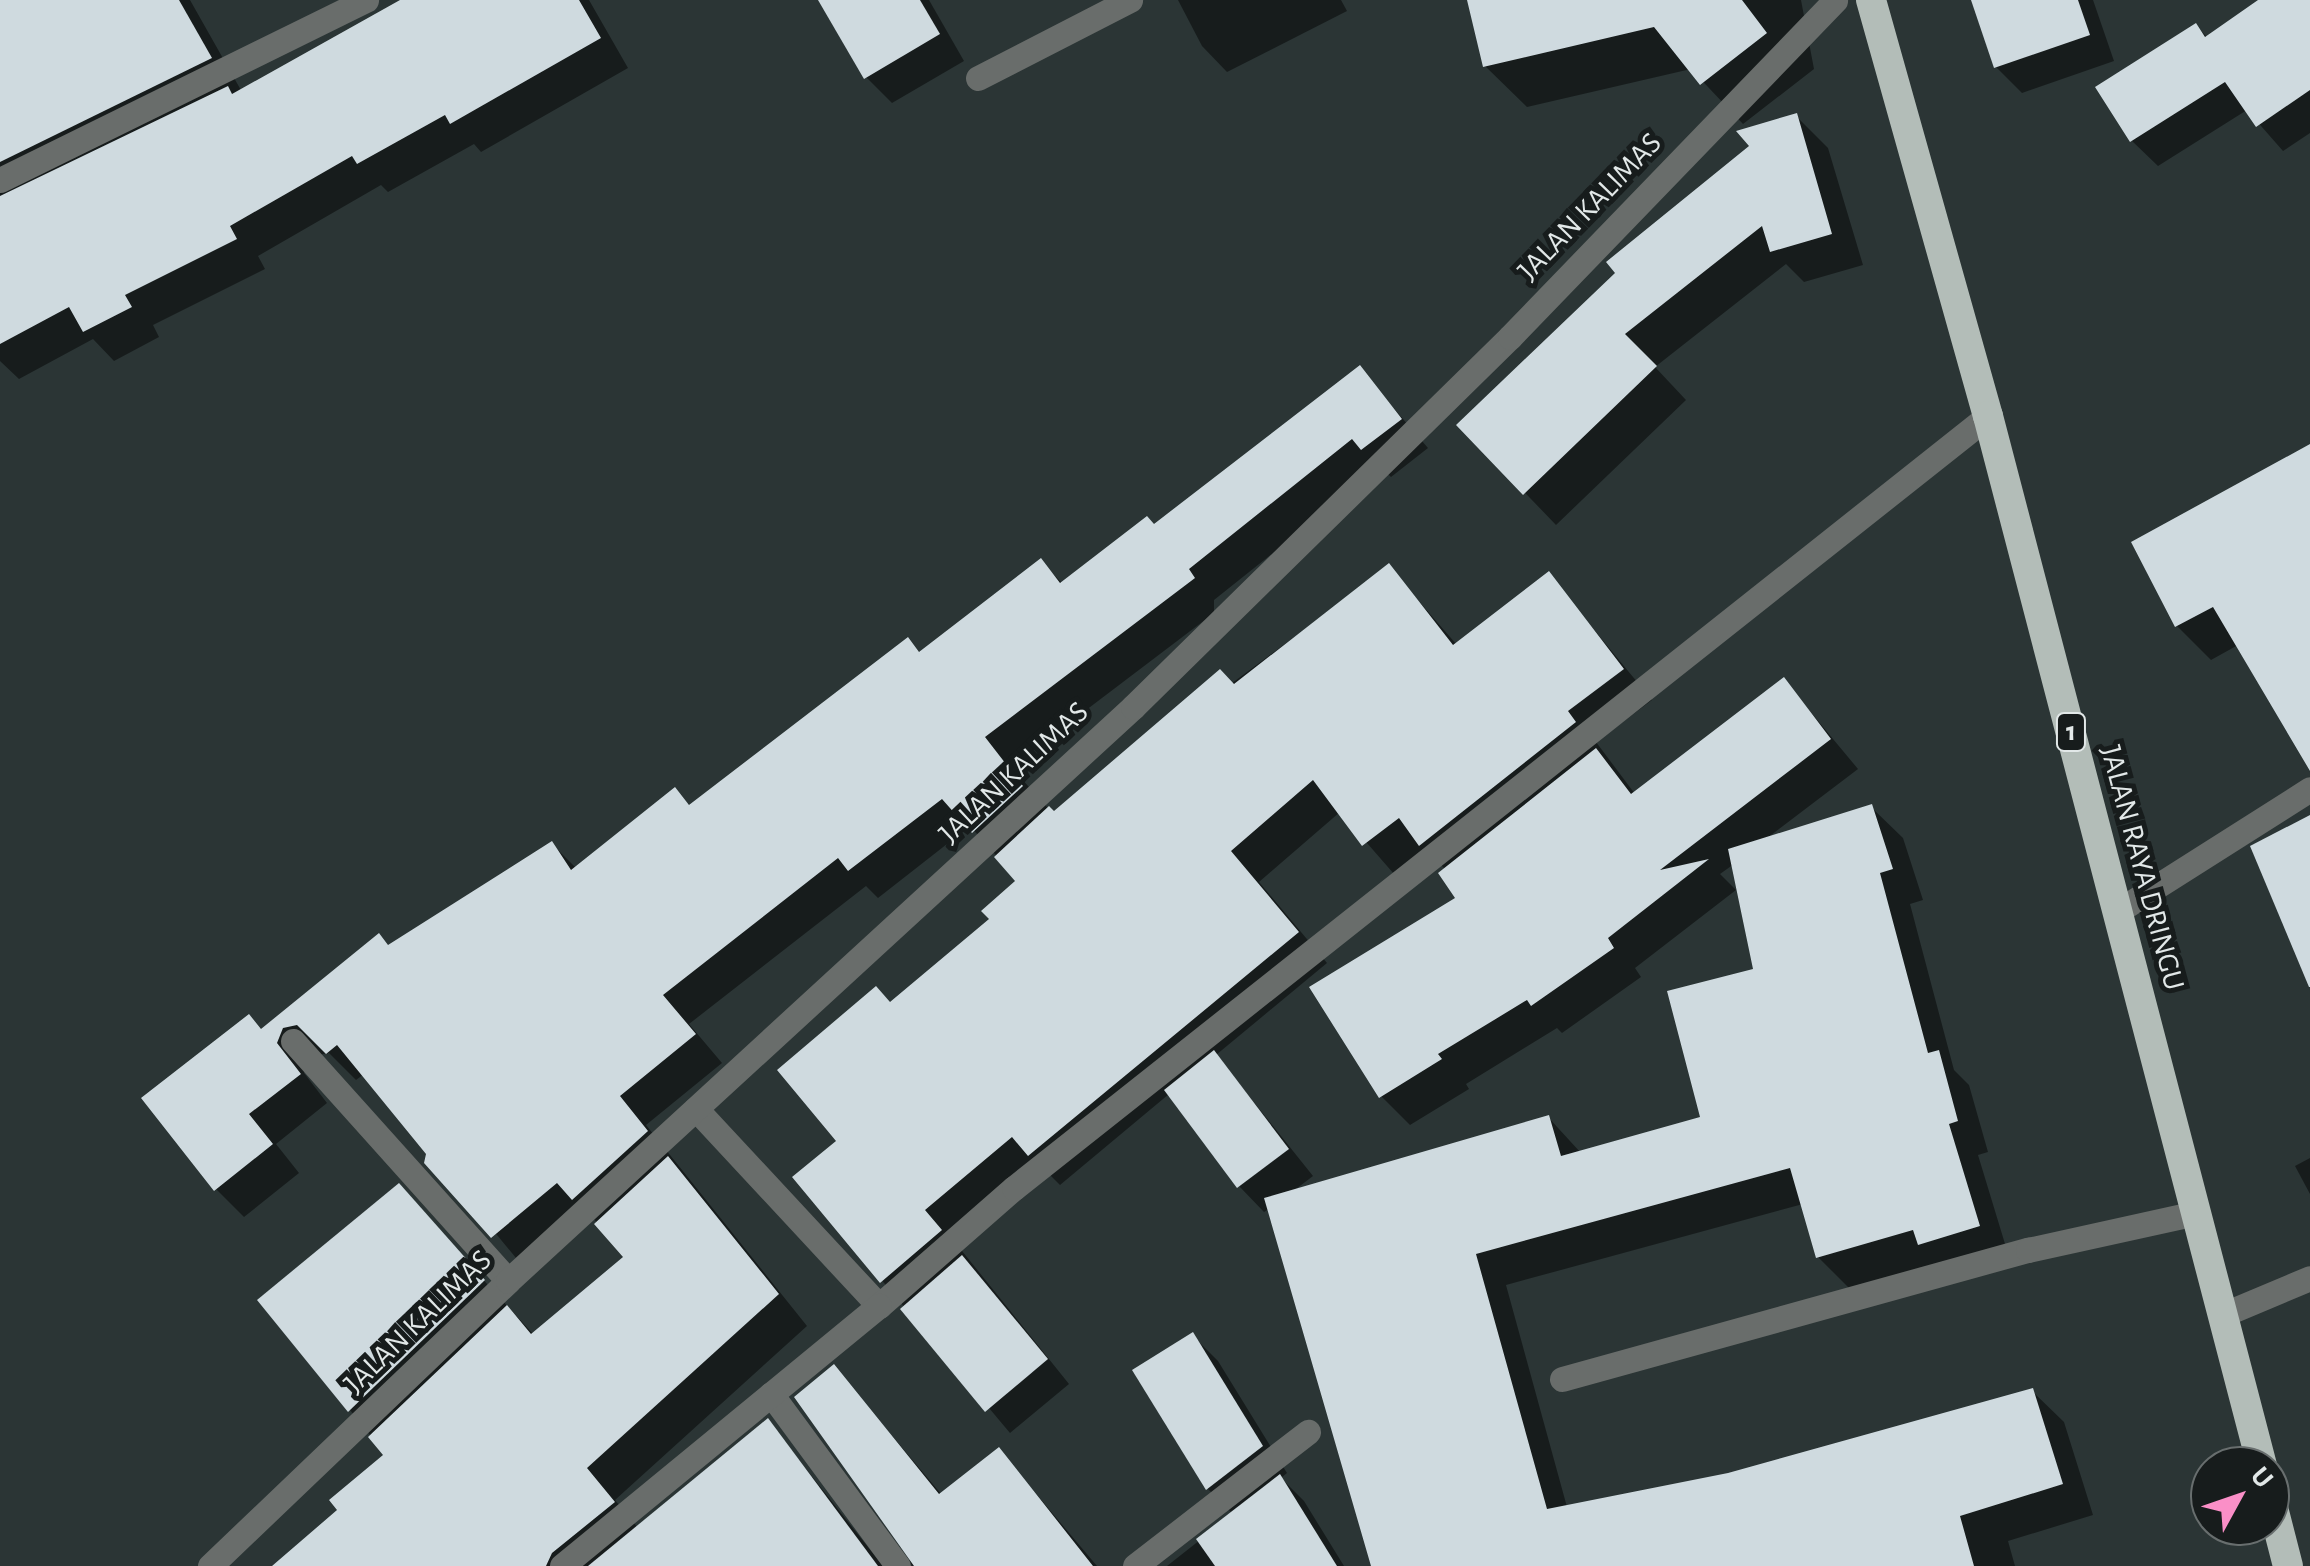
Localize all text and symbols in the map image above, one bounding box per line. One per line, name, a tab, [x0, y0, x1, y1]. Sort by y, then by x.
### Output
street label: JALAN KALIMAS	[1511, 126, 1669, 288]
street label: JALAN KALIMAS	[932, 695, 1096, 851]
road number: 1	[2054, 709, 2088, 755]
street label: JALAN RAYA DRINGU	[2092, 742, 2192, 994]
street label: JALAN KALIMAS	[337, 1243, 499, 1401]
north arrow	[2190, 1446, 2290, 1546]
text: U	[2245, 1462, 2278, 1494]

